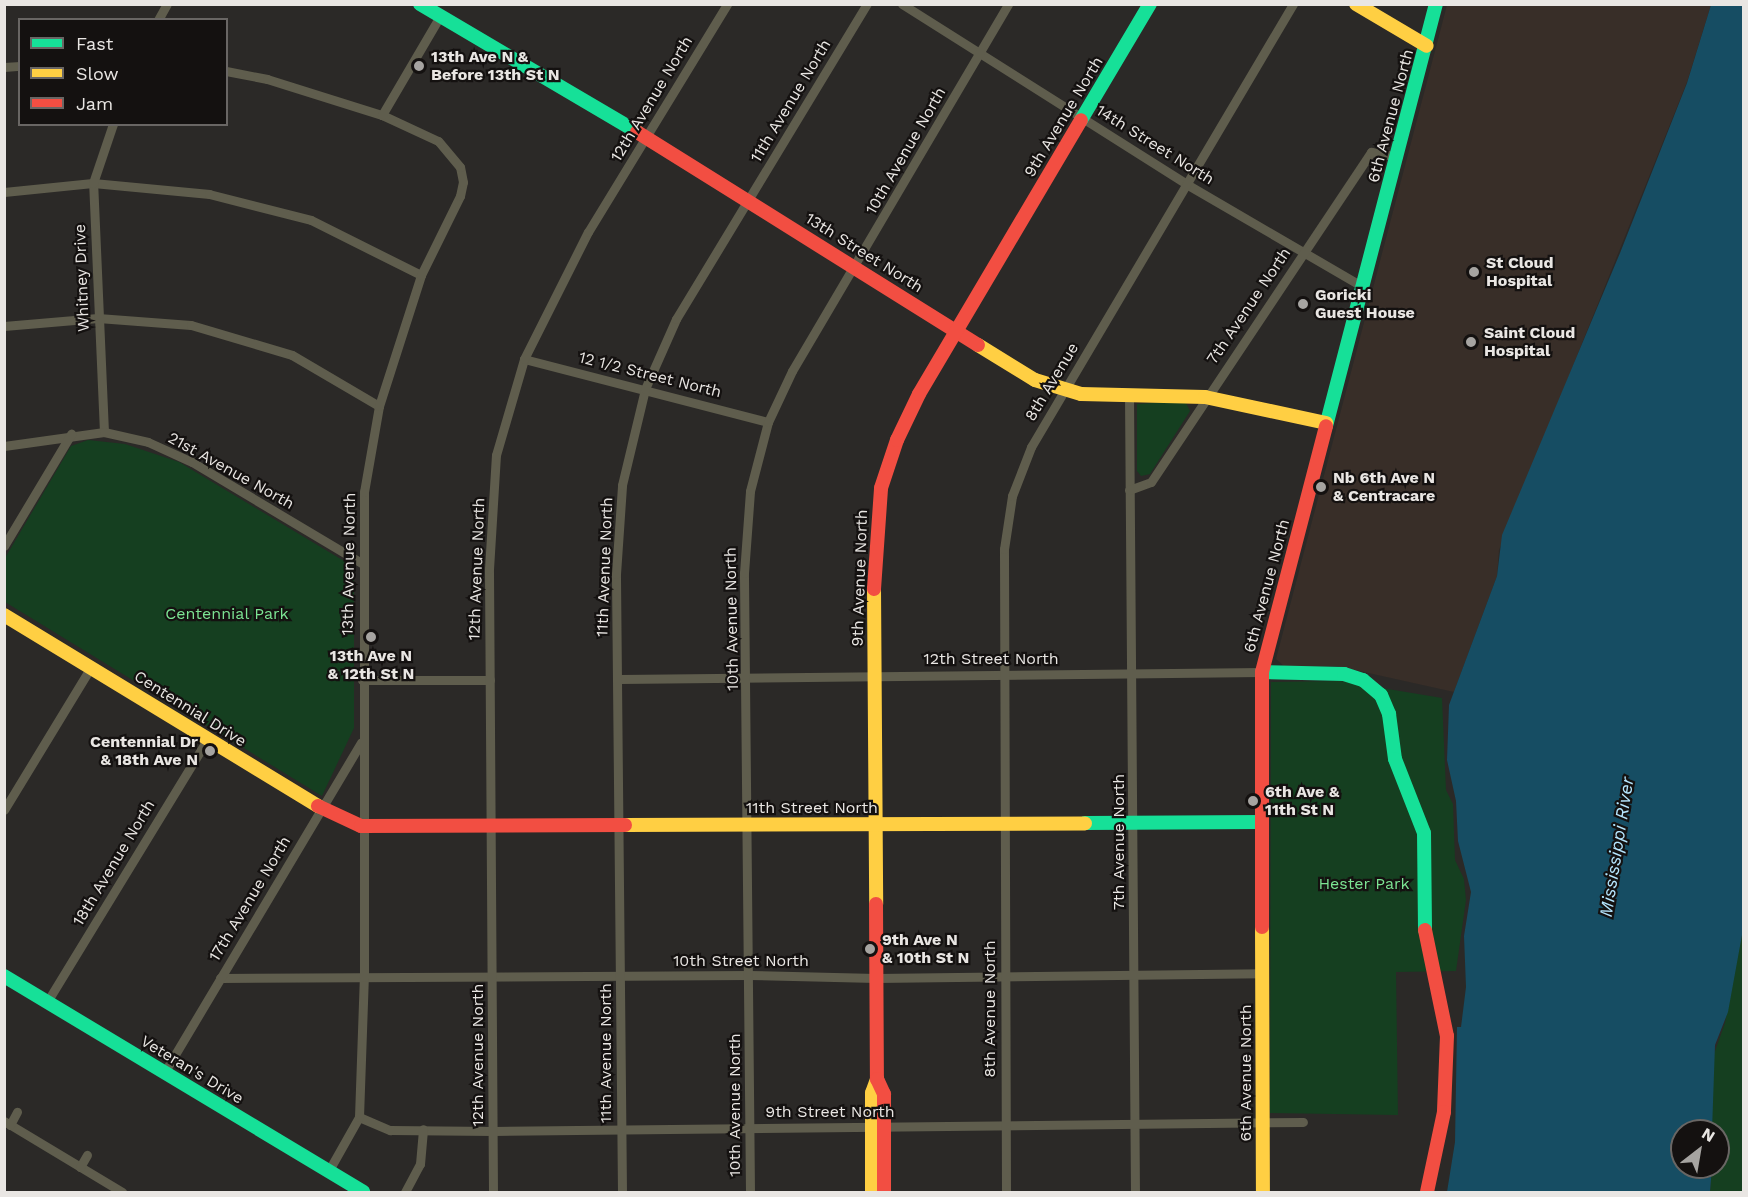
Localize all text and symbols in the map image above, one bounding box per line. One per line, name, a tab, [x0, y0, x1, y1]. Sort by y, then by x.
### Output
legend	[18, 18, 228, 126]
text: Fast	[76, 33, 113, 54]
street label: 12th Avenue North	[607, 33, 697, 165]
street label: 11th Avenue North	[747, 36, 835, 166]
place label: 13th Ave N & Before 13th St N	[431, 47, 560, 85]
street label: 6th Avenue North	[1364, 47, 1418, 185]
street label: 9th Avenue North	[1020, 53, 1108, 181]
marker: 13th Ave N & Before 13th St N	[412, 59, 426, 73]
text: Slow	[76, 63, 119, 84]
street label: 10th Avenue North	[862, 84, 950, 218]
text: Jam	[76, 93, 113, 114]
street label: 14th Street North	[1092, 101, 1218, 189]
street label: 13th Street North	[802, 209, 926, 297]
street label: Whitney Drive	[71, 223, 93, 333]
street label: 7th Avenue North	[1203, 244, 1295, 368]
place label: St Cloud Hospital	[1486, 253, 1554, 291]
marker: St Cloud Hospital	[1467, 265, 1481, 279]
place label: Goricki Guest House	[1315, 285, 1415, 323]
marker: Goricki Guest House	[1296, 297, 1310, 311]
place label: Saint Cloud Hospital	[1484, 323, 1575, 361]
marker: Saint Cloud Hospital	[1462, 333, 1480, 351]
street label: 8th Avenue	[1021, 339, 1083, 425]
street label: 12 1/2 Street North	[577, 348, 723, 402]
street label: 21st Avenue North	[164, 428, 298, 514]
place label: Nb 6th Ave N & Centracare	[1333, 468, 1436, 506]
marker: Nb 6th Ave N & Centracare	[1314, 480, 1328, 494]
street label: 13th Avenue North	[338, 492, 360, 636]
street label: 11th Avenue North	[593, 496, 617, 638]
street label: 12th Avenue North	[465, 497, 489, 641]
street label: 9th Avenue North	[848, 509, 872, 647]
street label: 6th Avenue North	[1240, 517, 1294, 655]
street label: 10th Avenue North	[721, 547, 743, 691]
park label: Centennial Park	[165, 604, 289, 624]
marker: 13th Ave N & 12th St N	[364, 630, 378, 644]
place label: 13th Ave N & 12th St N	[328, 646, 414, 684]
street label: 12th Street North	[923, 649, 1059, 669]
street label: Centennial Drive	[130, 667, 250, 751]
place label: Centennial Dr & 18th Ave N	[90, 732, 198, 770]
marker: Centennial Dr & 18th Ave N	[203, 744, 217, 758]
street label: 7th Avenue North	[1109, 774, 1129, 910]
water label: Mississippi River	[1595, 776, 1639, 918]
place label: 6th Ave & 11th St N	[1265, 782, 1340, 820]
marker: 6th Ave & 11th St N	[1246, 794, 1260, 808]
street label: 18th Avenue North	[69, 796, 159, 930]
street label: 11th Street North	[746, 798, 878, 818]
street label: 17th Avenue North	[205, 833, 295, 965]
park label: Hester Park	[1318, 874, 1410, 894]
place label: 9th Ave N & 10th St N	[882, 930, 970, 968]
street label: 8th Avenue North	[980, 940, 1000, 1078]
marker: 9th Ave N & 10th St N	[863, 942, 877, 956]
street label: 10th Street North	[673, 951, 809, 971]
street label: 12th Avenue North	[468, 983, 488, 1127]
street label: 11th Avenue North	[596, 983, 616, 1123]
street label: 6th Avenue North	[1236, 1004, 1256, 1142]
street label: Veteran's Drive	[137, 1032, 247, 1108]
street label: 10th Avenue North	[725, 1033, 745, 1177]
street label: 9th Street North	[765, 1102, 895, 1122]
north arrow	[1670, 1119, 1730, 1179]
text: N	[1699, 1124, 1718, 1146]

